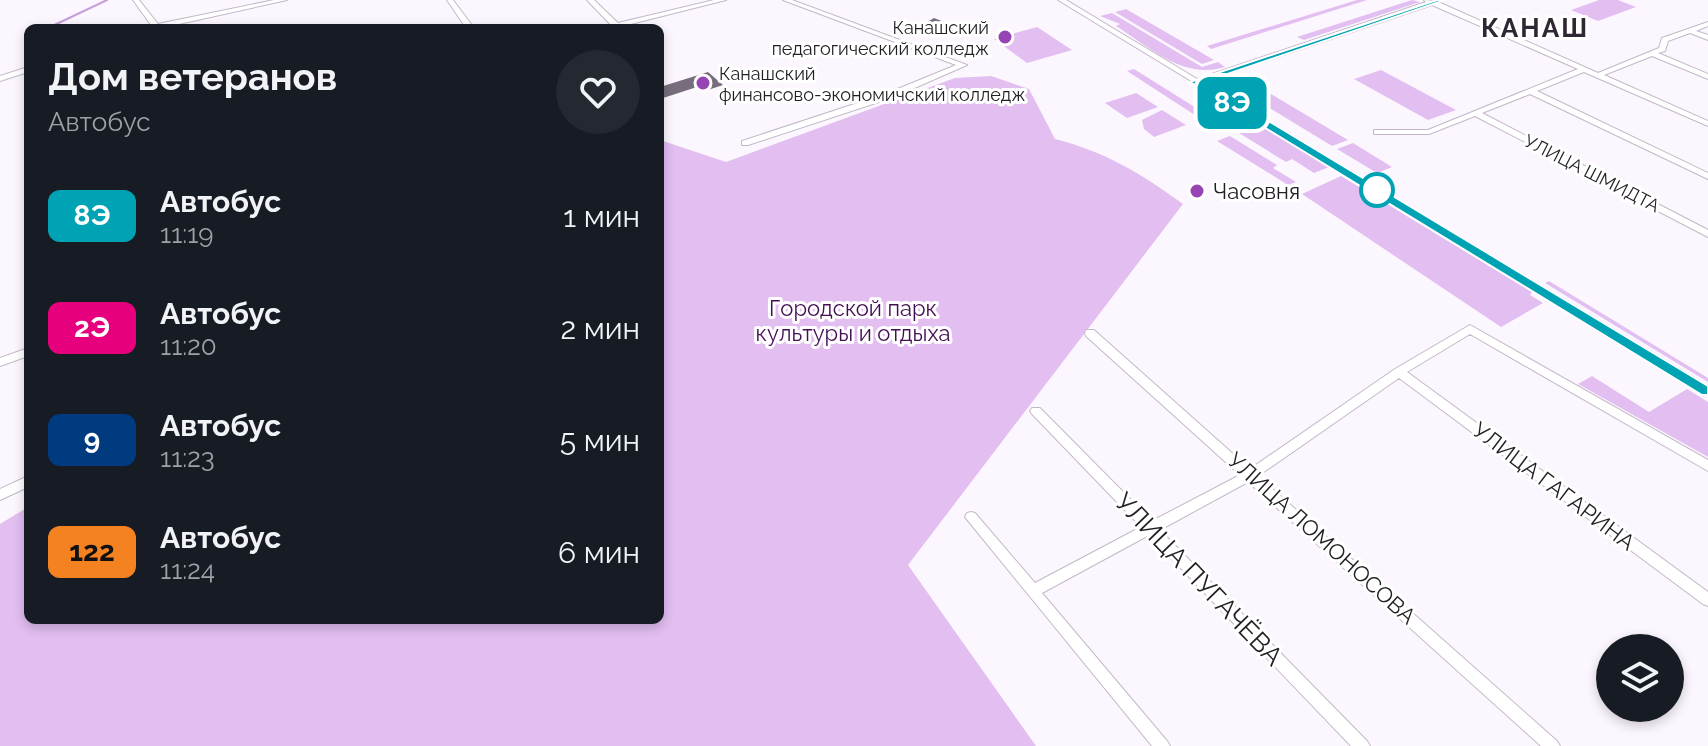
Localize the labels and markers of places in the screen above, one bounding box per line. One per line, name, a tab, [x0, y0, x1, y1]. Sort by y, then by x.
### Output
place label: Канашский педагогический колледж	[772, 17, 989, 59]
marker: Канашский педагогический колледж	[996, 28, 1014, 46]
place label: Канашский финансово-экономичский колледж	[719, 63, 1025, 105]
marker: Канашский финансово-экономичский колледж	[694, 74, 712, 92]
unlabelled marker	[1360, 173, 1394, 207]
place label: Часовня	[1213, 178, 1300, 204]
marker: Часовня	[1188, 182, 1206, 200]

